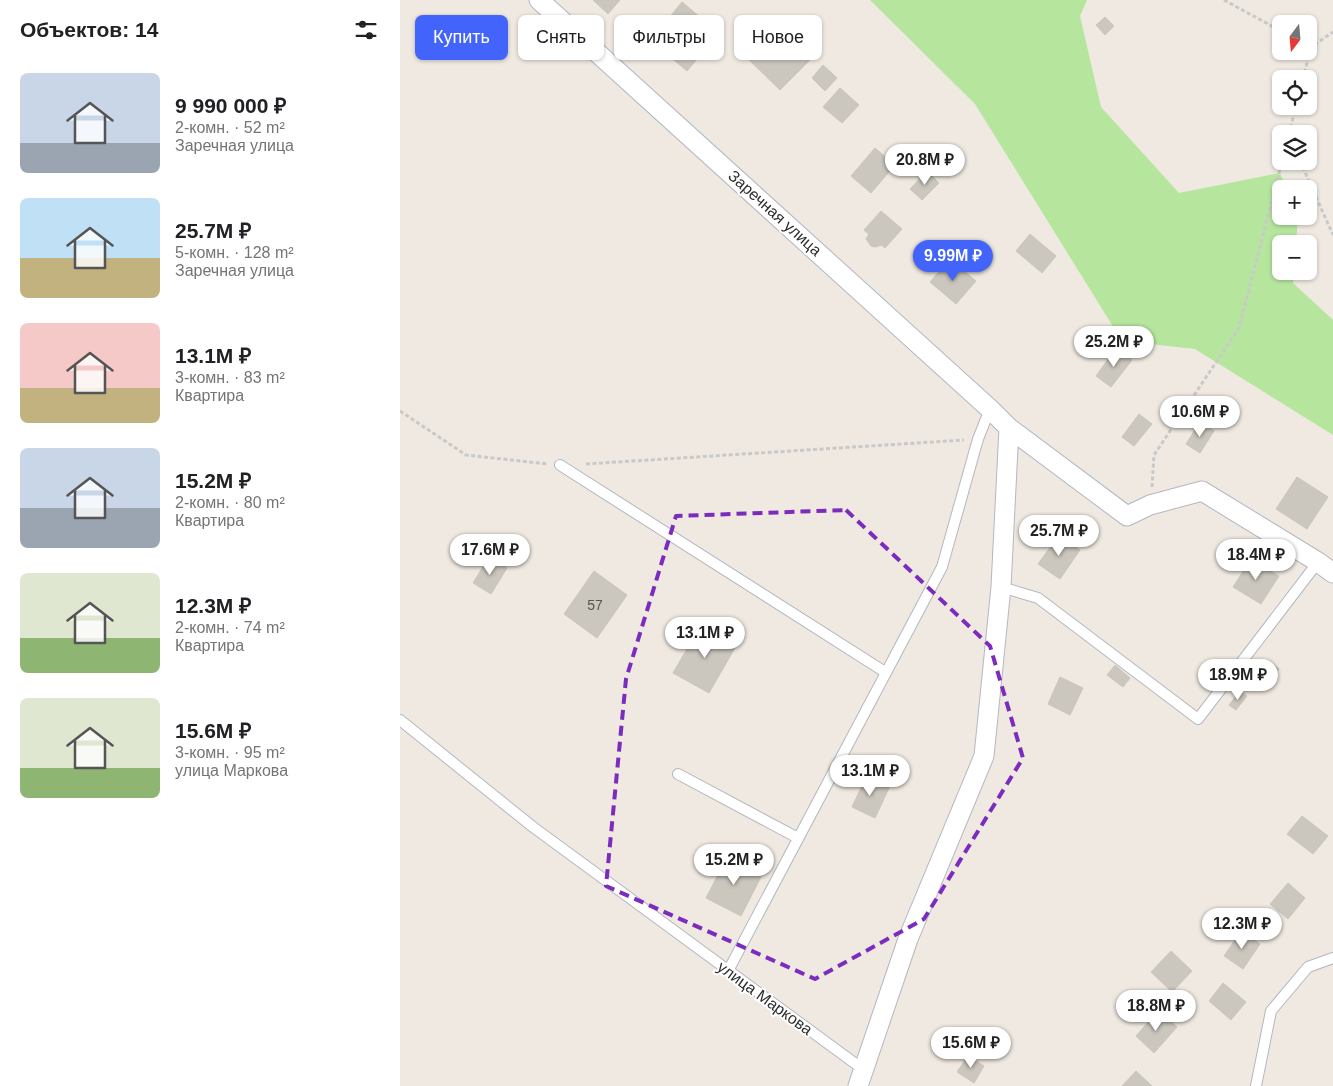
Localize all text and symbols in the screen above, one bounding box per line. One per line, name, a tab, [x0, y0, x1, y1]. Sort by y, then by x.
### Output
chip: Купить	[415, 15, 508, 60]
chip: Снять	[518, 15, 604, 60]
chip: Фильтры	[614, 15, 724, 60]
chip: Новое	[734, 15, 822, 60]
north arrow	[1272, 15, 1318, 60]
map controls	[1272, 15, 1317, 280]
icon: filters	[352, 16, 380, 44]
text: Объектов: 14	[20, 18, 158, 41]
button: locate	[1272, 70, 1317, 115]
icon: home	[60, 93, 120, 153]
text: 9 990 000 ₽	[175, 94, 286, 117]
text: 2-комн. · 52 m²	[175, 119, 285, 136]
button: layers	[1272, 125, 1317, 170]
text: Заречная улица	[175, 137, 294, 154]
pin: 20.8M ₽	[879, 144, 971, 186]
text: 20.8M ₽	[896, 151, 954, 168]
street label: Заречная улица	[725, 167, 825, 259]
button: +	[1272, 180, 1317, 225]
icon: home	[60, 218, 120, 278]
text: 25.7M ₽	[175, 219, 251, 242]
button: −	[1272, 235, 1317, 280]
pin: 9.99M ₽	[907, 240, 999, 282]
text: 5-комн. · 128 m²	[175, 244, 294, 261]
text: 9.99M ₽	[924, 247, 982, 264]
text: Заречная улица	[175, 262, 294, 279]
pin: 25.2M ₽	[1068, 326, 1160, 368]
text: 25.2M ₽	[1085, 333, 1143, 350]
icon: home	[60, 343, 120, 403]
text: 13.1M ₽	[175, 344, 251, 367]
text: 3-комн. · 83 m²	[175, 369, 285, 386]
text: Квартира	[175, 387, 244, 404]
pin: 10.6M ₽	[1154, 396, 1246, 438]
text: 10.6M ₽	[1171, 403, 1229, 420]
icon: home	[60, 468, 120, 528]
text: 15.2M ₽	[175, 469, 251, 492]
text: 2-комн. · 80 m²	[175, 494, 285, 511]
text: Квартира	[175, 512, 244, 529]
pin: 25.7M ₽	[1013, 514, 1105, 557]
text: 25.7M ₽	[1030, 522, 1088, 539]
pin: 17.6M ₽	[444, 534, 536, 576]
pin: 18.4M ₽	[1210, 538, 1302, 581]
text: 17.6M ₽	[461, 541, 519, 558]
text: 18.4M ₽	[1227, 546, 1285, 563]
icon: home	[60, 593, 120, 653]
text: 12.3M ₽	[175, 594, 251, 617]
house number: 57	[587, 597, 603, 613]
pin: 13.1M ₽	[659, 616, 751, 659]
text: 2-комн. · 74 m²	[175, 619, 285, 636]
text: 13.1M ₽	[676, 624, 734, 641]
text: Квартира	[175, 637, 244, 654]
pin: 18.9M ₽	[1192, 658, 1284, 701]
text: 18.9M ₽	[1209, 666, 1267, 683]
icon: home	[60, 718, 120, 778]
text: 15.6M ₽	[175, 719, 251, 742]
text: 3-комн. · 95 m²	[175, 744, 285, 761]
pin: 13.1M ₽	[824, 754, 916, 797]
text: улица Маркова	[175, 762, 288, 779]
text: 13.1M ₽	[841, 762, 899, 779]
pin: 15.2M ₽	[688, 844, 780, 886]
text: 15.2M ₽	[705, 851, 763, 868]
pin: 12.3M ₽	[1196, 908, 1288, 950]
text: 12.3M ₽	[1213, 915, 1271, 932]
street label: улица Маркова	[714, 958, 816, 1038]
pin: 18.8M ₽	[1110, 990, 1202, 1032]
text: 18.8M ₽	[1127, 997, 1185, 1014]
pin: 15.6M ₽	[925, 1026, 1017, 1069]
text: 15.6M ₽	[942, 1034, 1000, 1051]

